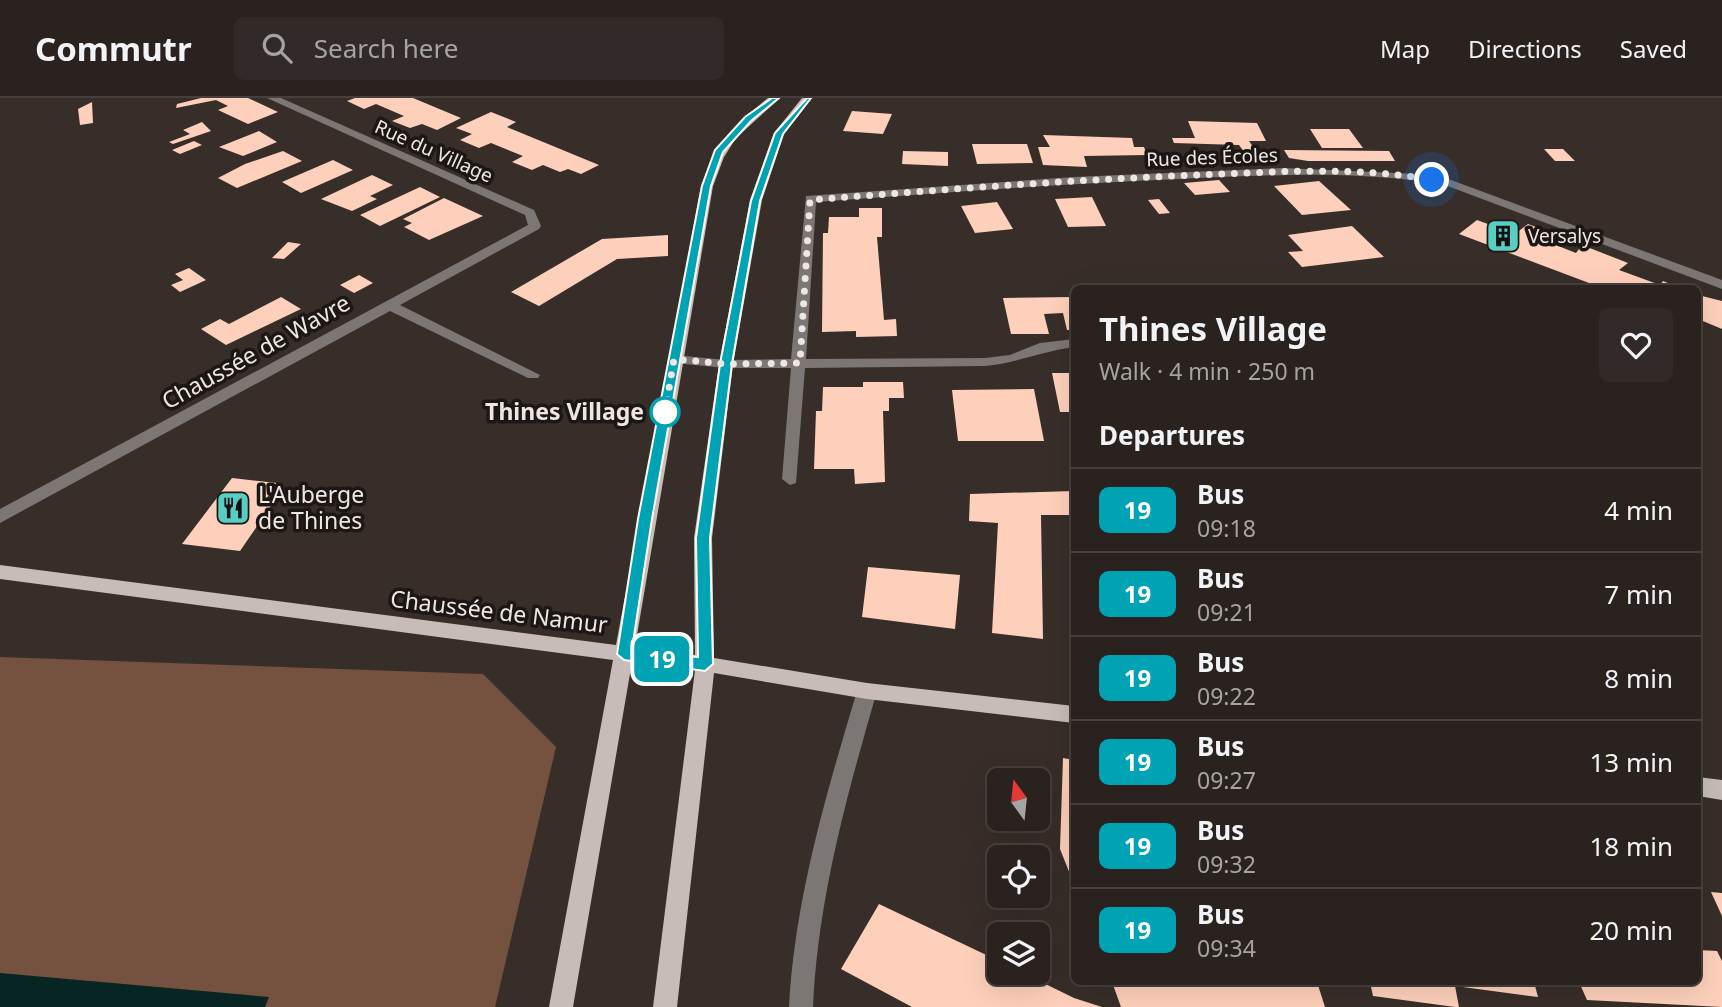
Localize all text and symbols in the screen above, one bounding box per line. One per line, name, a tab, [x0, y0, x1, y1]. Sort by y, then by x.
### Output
search box	[234, 17, 724, 80]
text: Commutr	[35, 26, 192, 71]
icon: search	[258, 29, 296, 67]
text: Search here	[314, 30, 458, 66]
text: Map	[1380, 32, 1430, 65]
text: Directions	[1468, 32, 1582, 65]
text: Saved	[1620, 32, 1687, 65]
street label: Rue du Village	[371, 113, 497, 189]
street label: Rue des Écoles	[1146, 142, 1278, 172]
your location	[1414, 162, 1449, 197]
building icon: Versalys	[1484, 217, 1522, 255]
place label: Versalys	[1528, 223, 1601, 249]
street label: Chaussée de Wavre	[156, 286, 355, 416]
text: Thines Village	[1099, 306, 1327, 351]
button: heart	[1599, 308, 1673, 382]
text: Walk · 4 min · 250 m	[1099, 355, 1315, 387]
place label: Thines Village	[485, 395, 644, 427]
marker: Thines Village	[650, 397, 680, 427]
text: Departures	[1099, 417, 1245, 453]
text: Bus	[1197, 476, 1244, 512]
place label: L'Auberge de Thines	[258, 478, 364, 536]
restaurant icon: L'Auberge de Thines	[214, 489, 252, 527]
text: 4 min	[1604, 492, 1673, 528]
text: 19	[1124, 493, 1151, 526]
text: 09:18	[1197, 512, 1256, 544]
text: Bus	[1197, 560, 1244, 596]
text: 7 min	[1604, 576, 1673, 612]
text: 19	[1124, 577, 1151, 610]
street label: Chaussée de Namur	[389, 582, 610, 640]
text: 09:21	[1197, 596, 1256, 628]
line badge: 19	[630, 636, 694, 682]
text: 19	[648, 642, 676, 675]
text: Bus	[1197, 644, 1244, 680]
text: 8 min	[1604, 660, 1673, 696]
text: 19	[1124, 661, 1151, 694]
text: 09:22	[1197, 680, 1256, 712]
text: Bus	[1197, 728, 1244, 764]
text: 13 min	[1589, 744, 1673, 780]
text: 19	[1124, 745, 1151, 778]
text: 09:27	[1197, 764, 1256, 796]
north arrow	[987, 768, 1050, 831]
map controls	[987, 768, 1050, 985]
text: Bus	[1197, 812, 1244, 848]
text: 18 min	[1589, 828, 1673, 864]
text: 19	[1124, 829, 1151, 862]
button: locate	[987, 845, 1050, 908]
text: 09:32	[1197, 848, 1256, 880]
text: Bus	[1197, 896, 1244, 932]
text: 20 min	[1589, 912, 1673, 948]
text: 19	[1124, 913, 1151, 946]
button: layers	[987, 922, 1050, 985]
text: 09:34	[1197, 932, 1256, 964]

